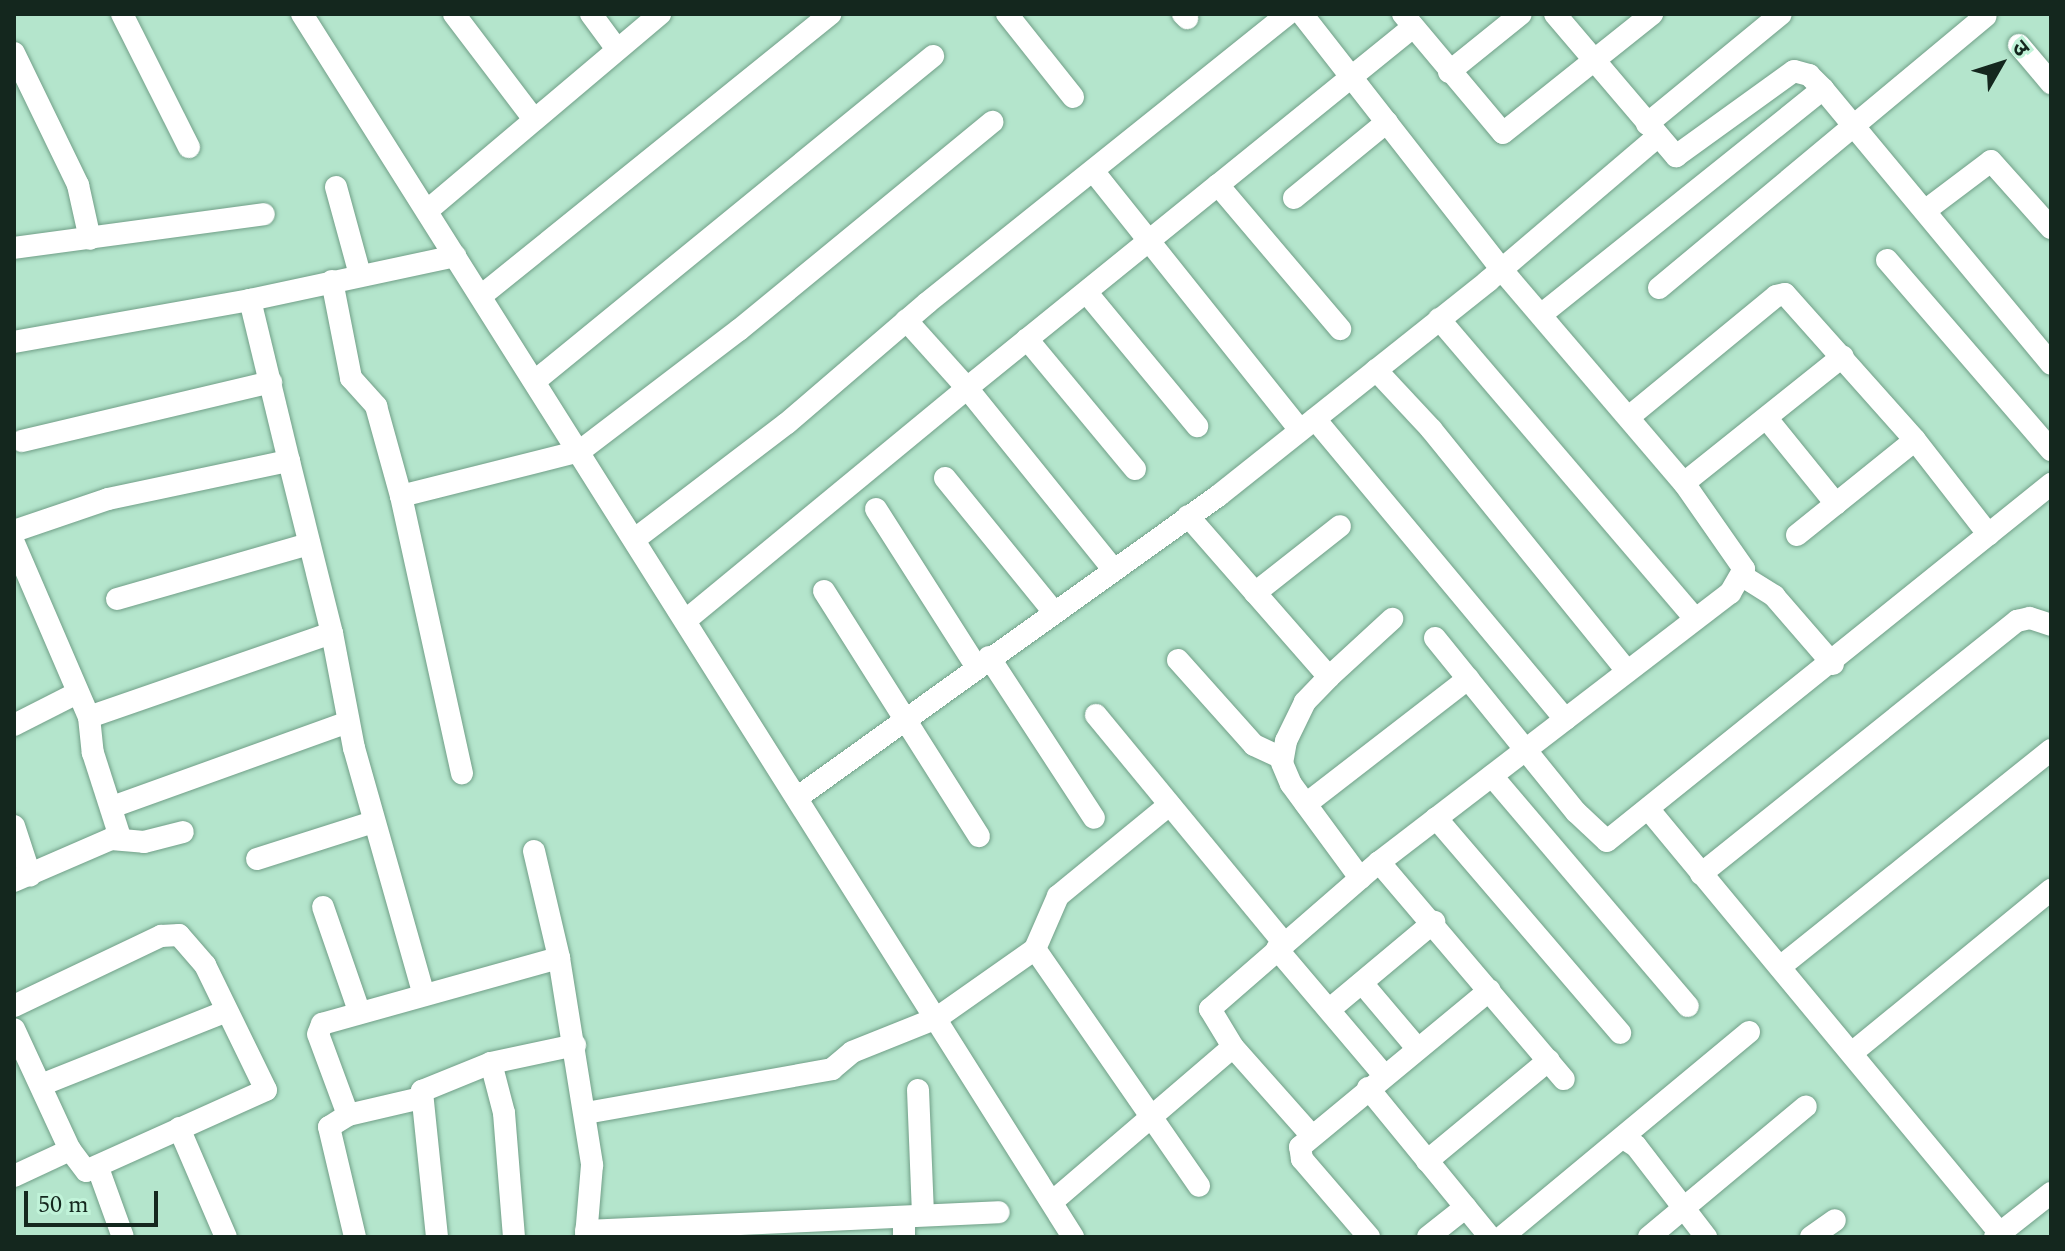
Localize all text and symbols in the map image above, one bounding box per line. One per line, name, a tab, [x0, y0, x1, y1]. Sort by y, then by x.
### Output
north arrow	[1961, 24, 2041, 104]
text: उ	[2003, 33, 2037, 64]
scale bar	[28, 1175, 162, 1225]
text: 50 m	[38, 1187, 89, 1223]

